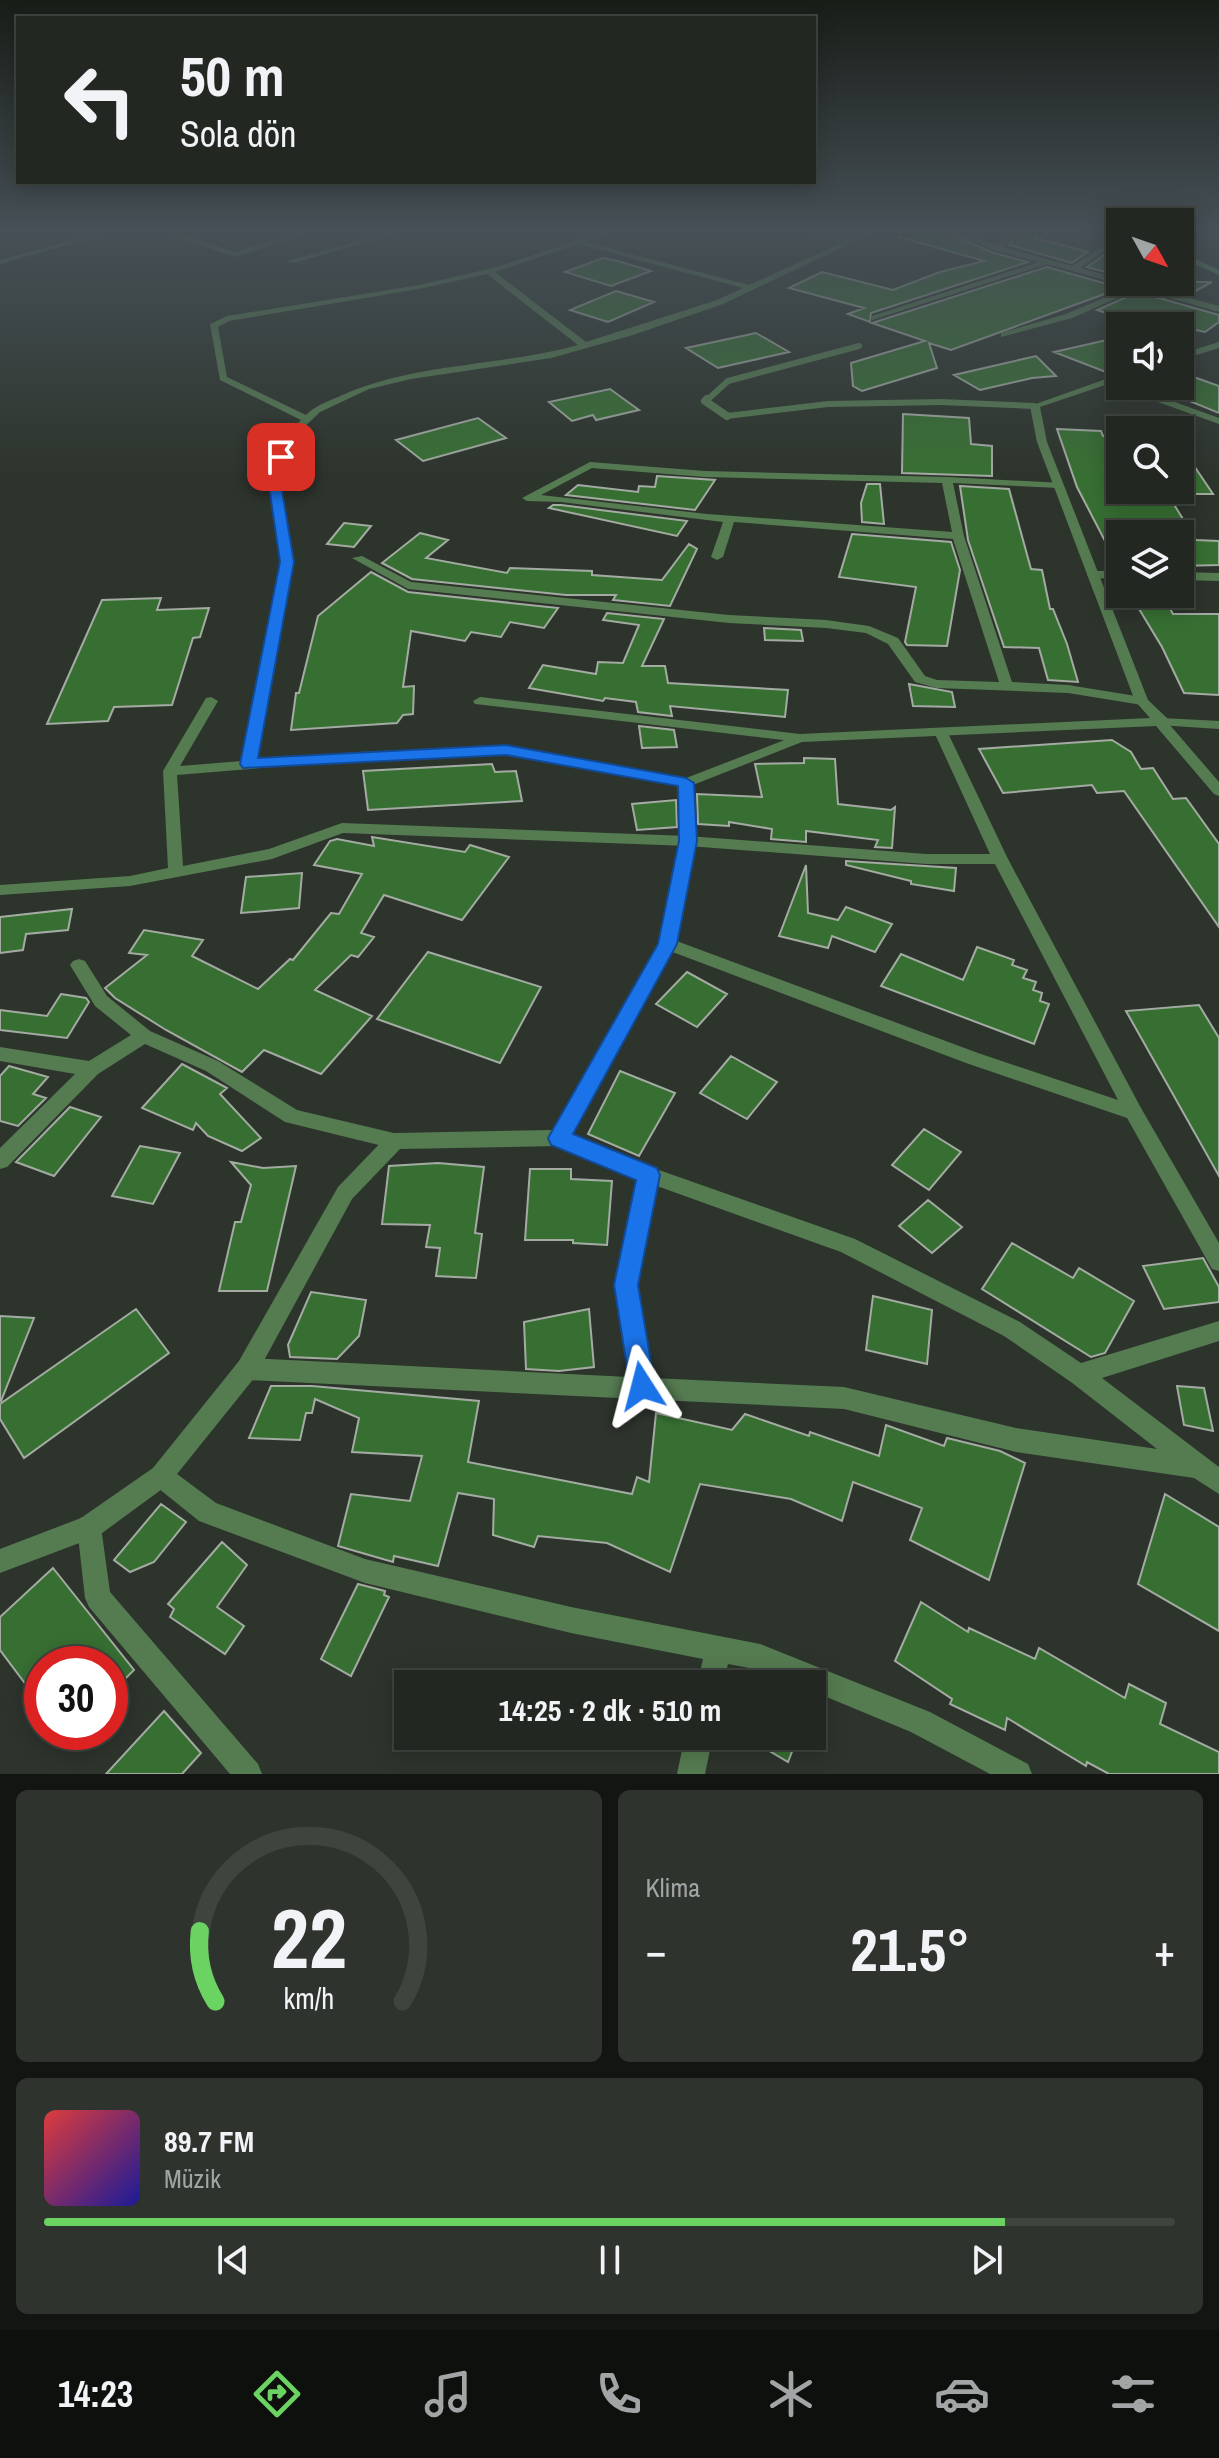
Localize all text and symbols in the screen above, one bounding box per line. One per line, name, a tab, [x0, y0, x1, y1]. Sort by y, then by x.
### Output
text: 50 m	[180, 38, 285, 113]
icon: left	[48, 48, 152, 152]
text: Sola dön	[180, 110, 297, 158]
north arrow	[1106, 208, 1194, 296]
map controls	[1106, 208, 1194, 608]
button: sound	[1106, 312, 1194, 400]
button: search	[1106, 416, 1194, 504]
pin	[247, 423, 315, 491]
icon: arrive	[259, 435, 303, 479]
button: layers	[1106, 520, 1194, 608]
position arrow	[600, 1344, 684, 1428]
speed limit sign: 30	[24, 1646, 128, 1750]
text: 14:25 · 2 dk · 510 m	[499, 1690, 721, 1730]
text: Klima	[646, 1870, 700, 1905]
text: 22	[271, 1882, 347, 1994]
text: 21.5°	[850, 1909, 970, 1990]
text: −	[646, 1920, 667, 1980]
text: +	[1154, 1920, 1175, 1980]
text: km/h	[283, 1979, 334, 2018]
text: 89.7 FM	[164, 2121, 254, 2161]
text: Müzik	[164, 2161, 221, 2196]
icon: previous	[211, 2238, 255, 2282]
icon: pause	[588, 2238, 632, 2282]
icon: next	[965, 2238, 1009, 2282]
icon: directions	[249, 2366, 305, 2422]
icon: music	[420, 2366, 476, 2422]
icon: phone	[591, 2366, 647, 2422]
icon: climate	[763, 2366, 819, 2422]
icon: car	[934, 2366, 990, 2422]
icon: filters	[1105, 2366, 1161, 2422]
text: 14:23	[58, 2370, 133, 2418]

